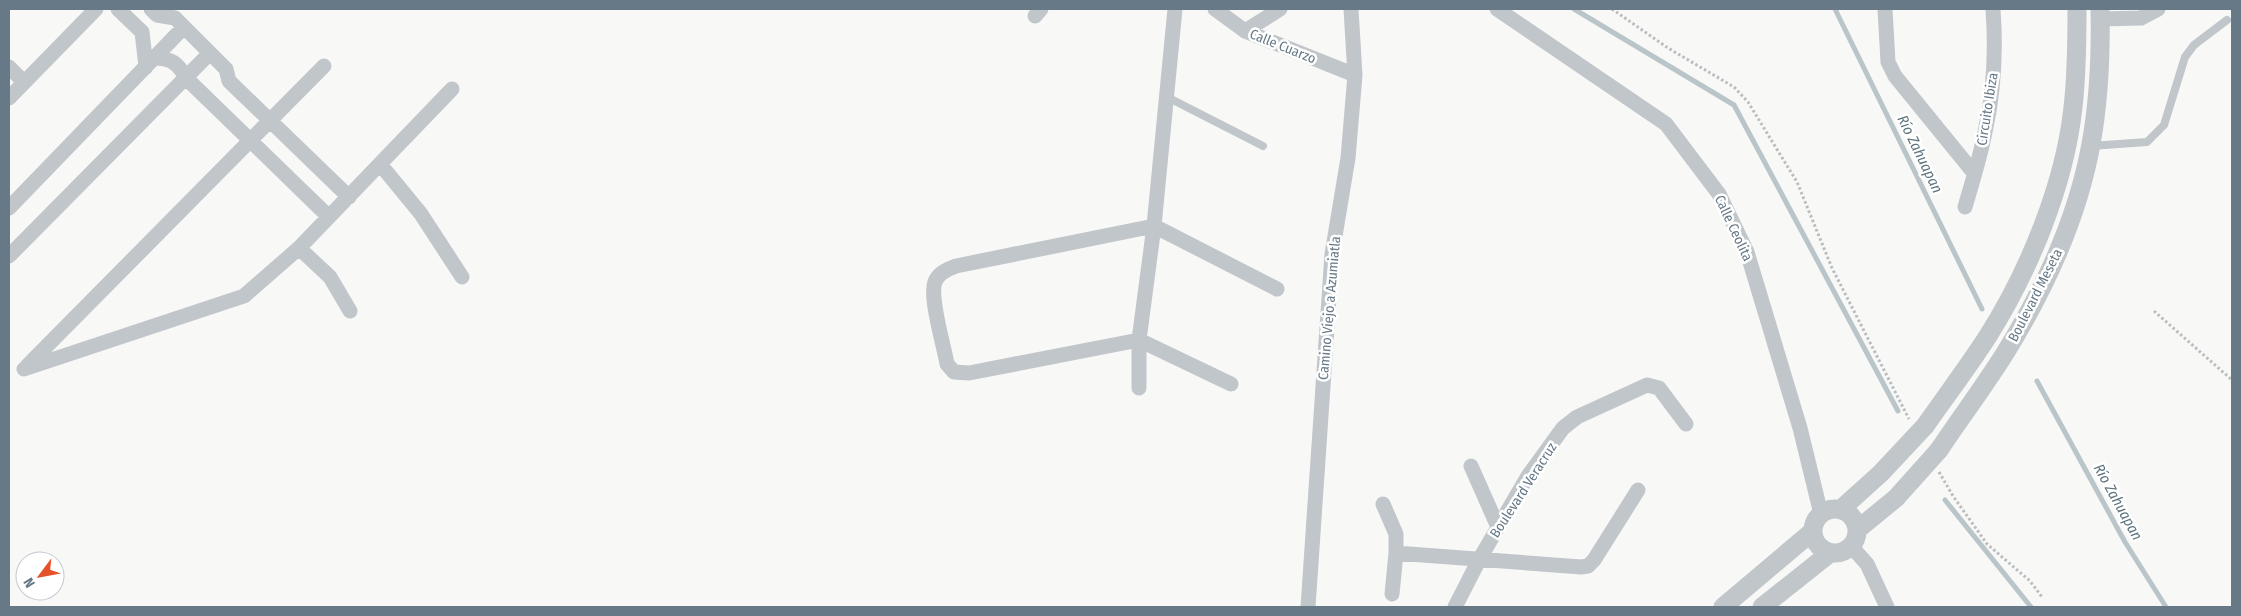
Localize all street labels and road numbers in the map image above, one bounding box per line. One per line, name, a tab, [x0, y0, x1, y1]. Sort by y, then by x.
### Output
street label: Calle Cuarzo	[1247, 26, 1318, 67]
street label: Circuito Ibiza	[1973, 71, 2002, 147]
street label: Calle Ceolita	[1711, 192, 1756, 264]
street label: Camino Viejo a Azumiatla	[1315, 235, 1344, 381]
street label: Boulevard Meseta	[2005, 246, 2066, 345]
street label: Boulevard Veracruz	[1486, 439, 1561, 541]

